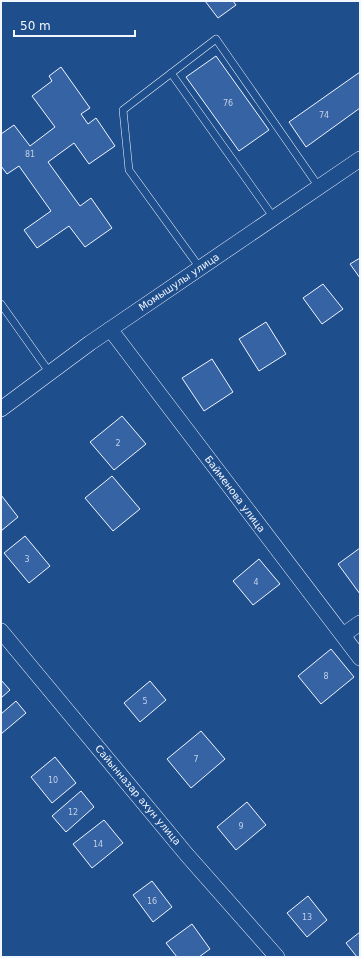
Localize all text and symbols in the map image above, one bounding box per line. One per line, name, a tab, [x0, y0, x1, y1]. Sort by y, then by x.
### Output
scale bar	[14, 12, 135, 38]
text: 50 m	[20, 19, 51, 33]
house number: 76	[223, 99, 233, 108]
house number: 74	[319, 111, 329, 120]
house number: 81	[25, 150, 35, 159]
street label: Момышулы улица	[137, 251, 221, 313]
house number: 2	[115, 439, 121, 448]
street label: Байменова улица	[203, 454, 267, 534]
house number: 3	[24, 555, 30, 564]
house number: 4	[253, 578, 259, 587]
house number: 8	[323, 672, 329, 681]
house number: 5	[142, 697, 148, 706]
street label: Сайынназар ахун улица	[93, 743, 183, 847]
house number: 7	[193, 755, 199, 764]
house number: 10	[48, 776, 58, 785]
house number: 12	[68, 808, 78, 817]
house number: 9	[238, 822, 244, 831]
house number: 14	[93, 840, 103, 849]
house number: 16	[147, 897, 157, 906]
house number: 13	[302, 913, 312, 922]

